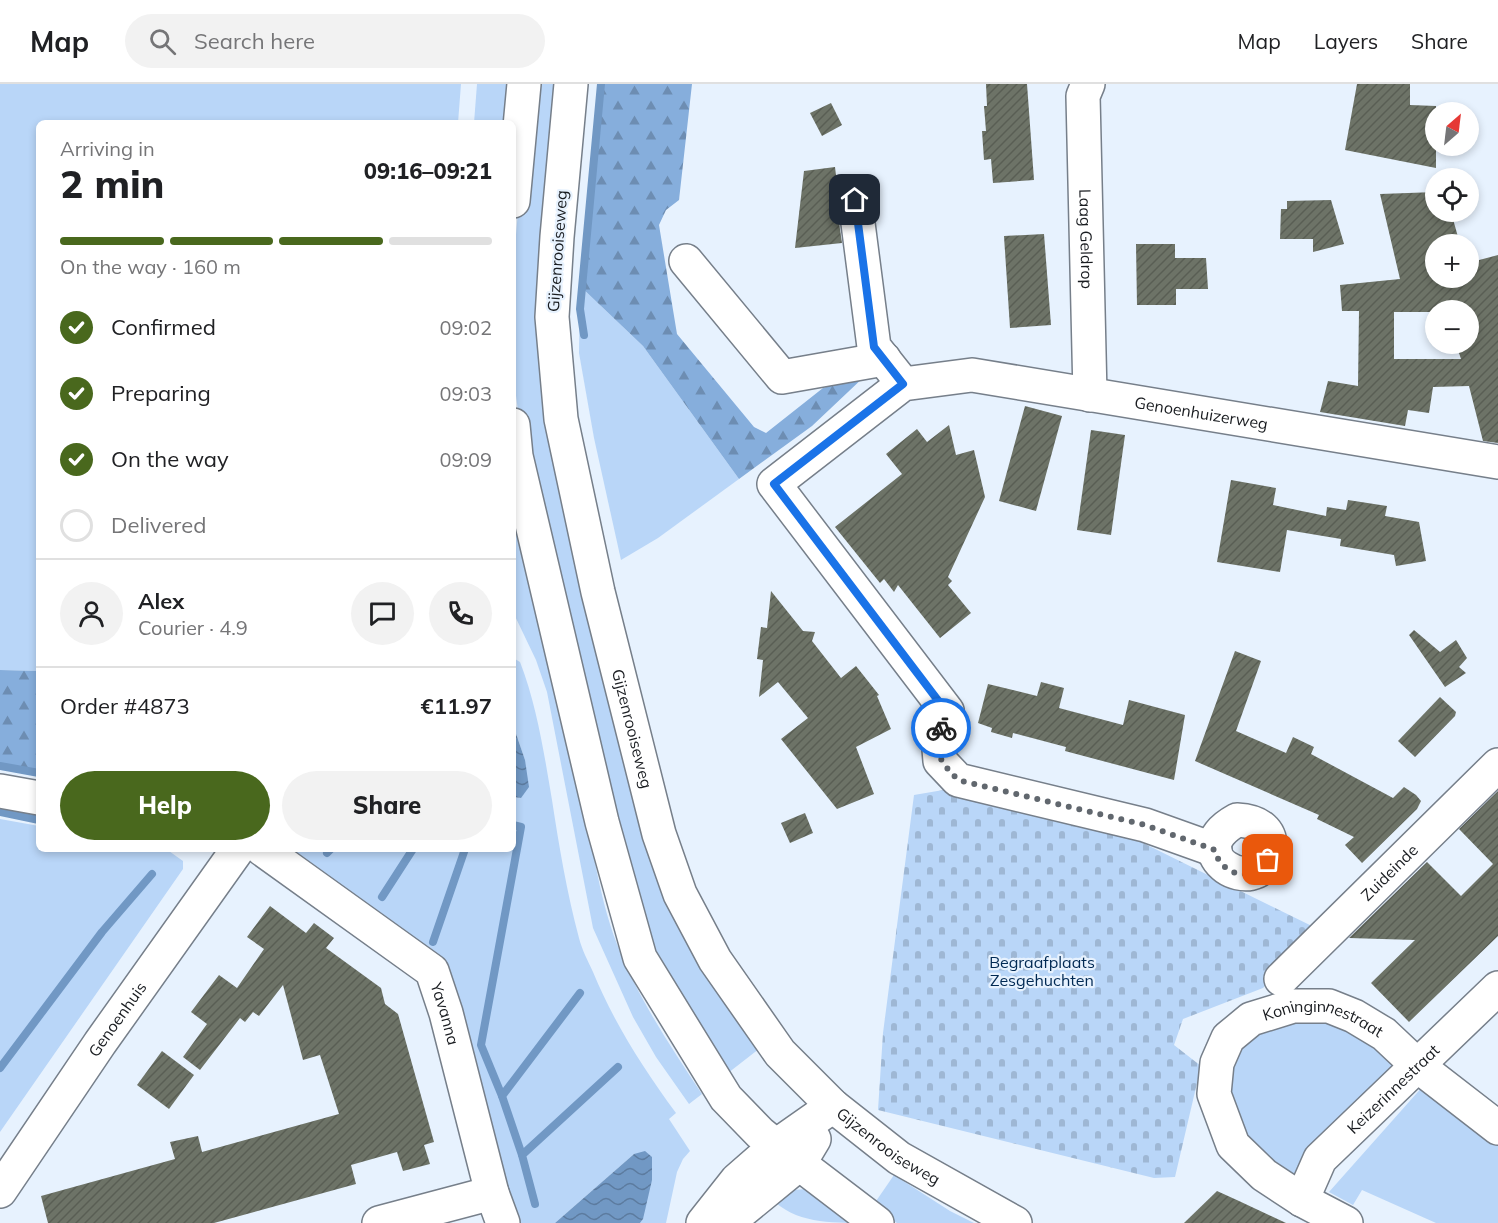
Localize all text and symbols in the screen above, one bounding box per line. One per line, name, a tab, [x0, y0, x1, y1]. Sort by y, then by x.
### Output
search box	[125, 14, 545, 68]
text: Map	[30, 24, 89, 59]
icon: search	[146, 25, 179, 58]
text: Search here	[194, 27, 315, 55]
text: Map	[1238, 28, 1281, 54]
text: Layers	[1314, 28, 1378, 54]
text: Share	[1411, 28, 1468, 54]
north arrow	[1425, 102, 1479, 156]
map controls	[1425, 102, 1479, 354]
text: Arriving in	[60, 136, 155, 161]
text: 09:16–09:21	[364, 157, 492, 185]
text: 2 min	[60, 159, 165, 208]
button: locate	[1425, 168, 1479, 222]
pin	[829, 174, 880, 225]
icon: home	[838, 183, 871, 216]
street label: Gijzenrooiseweg	[543, 189, 571, 313]
street label: Laag Geldrop	[1075, 189, 1098, 289]
button: +	[1425, 234, 1479, 288]
text: On the way · 160 m	[60, 254, 241, 279]
button: −	[1425, 300, 1479, 354]
icon: check	[60, 311, 93, 344]
text: Confirmed	[111, 313, 216, 341]
text: 09:02	[439, 315, 492, 340]
icon: check	[60, 377, 93, 410]
text: Preparing	[111, 379, 211, 407]
text: 09:03	[439, 381, 492, 406]
street label: Genoenhuizerweg	[1133, 392, 1269, 434]
icon: check	[60, 443, 93, 476]
text: On the way	[111, 445, 229, 473]
text: 09:09	[439, 447, 492, 472]
text: Delivered	[111, 511, 206, 539]
button: person	[60, 582, 123, 645]
button: chat	[351, 582, 414, 645]
button: phone	[429, 582, 492, 645]
text: Alex	[138, 587, 184, 615]
text: Courier · 4.9	[138, 615, 248, 640]
street label: Gijzenrooiseweg	[608, 667, 657, 790]
text: Order #4873	[60, 692, 190, 720]
text: €11.97	[421, 692, 492, 720]
courier	[911, 698, 971, 758]
icon: bike	[925, 712, 958, 745]
button: Help	[60, 771, 270, 840]
button: Share	[282, 771, 492, 840]
pin	[1242, 834, 1293, 885]
street label: Zuideinde	[1356, 840, 1422, 905]
icon: bag	[1251, 843, 1284, 876]
park label: Begraafplaats Zesgehuchten	[989, 952, 1095, 990]
street label: Genoenhuis	[84, 978, 151, 1060]
street label: Yavanna	[426, 979, 464, 1047]
street label: Koninginnestraat	[1260, 996, 1387, 1041]
street label: Keizerinnestraat	[1343, 1040, 1444, 1138]
street label: Gijzenrooiseweg	[833, 1103, 944, 1189]

